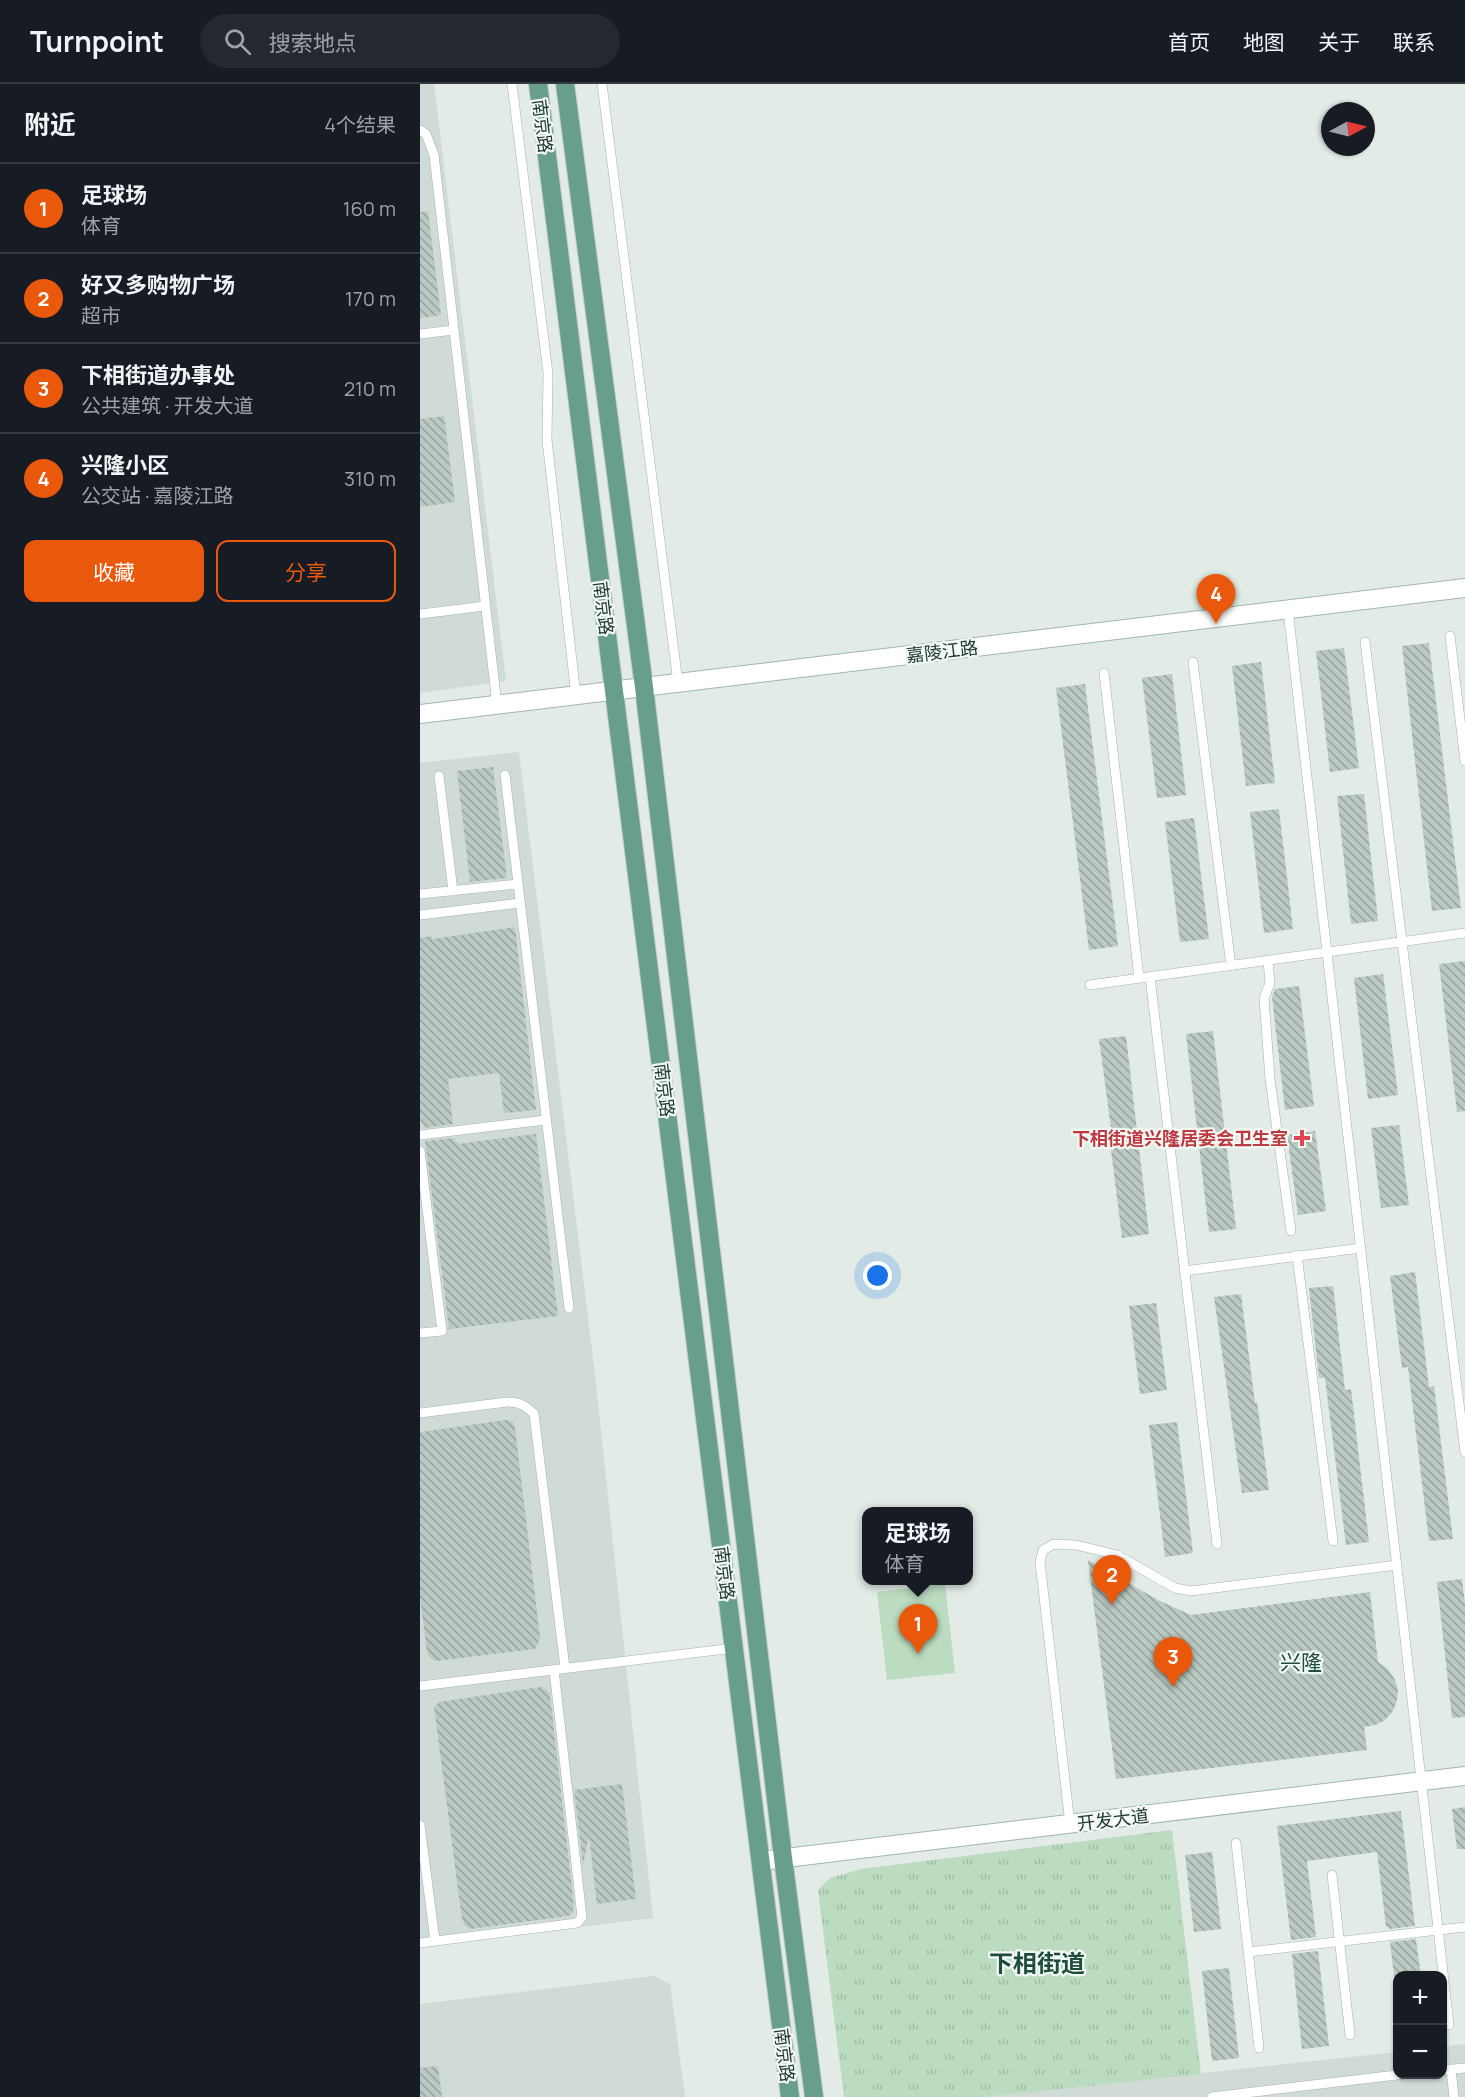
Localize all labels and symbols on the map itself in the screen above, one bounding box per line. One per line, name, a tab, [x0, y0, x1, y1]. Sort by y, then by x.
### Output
street label: 南京路	[528, 98, 558, 154]
north arrow	[1321, 102, 1375, 156]
pin: 4	[1196, 574, 1236, 624]
street label: 南京路	[589, 580, 619, 636]
street label: 嘉陵江路	[905, 635, 979, 667]
street label: 南京路	[650, 1062, 680, 1118]
place label: 下相街道兴隆居委会卫生室	[1072, 1126, 1288, 1150]
marker: 下相街道兴隆居委会卫生室	[1293, 1129, 1311, 1147]
your location	[863, 1261, 892, 1290]
street label: 南京路	[710, 1545, 740, 1601]
pin: 2	[1092, 1556, 1132, 1605]
pin: 1	[898, 1604, 938, 1654]
pin: 3	[1154, 1638, 1192, 1687]
district label: 兴隆	[1280, 1648, 1322, 1676]
street label: 开发大道	[1076, 1803, 1150, 1835]
district label: 下相街道	[989, 1946, 1085, 1979]
street label: 南京路	[770, 2027, 800, 2083]

